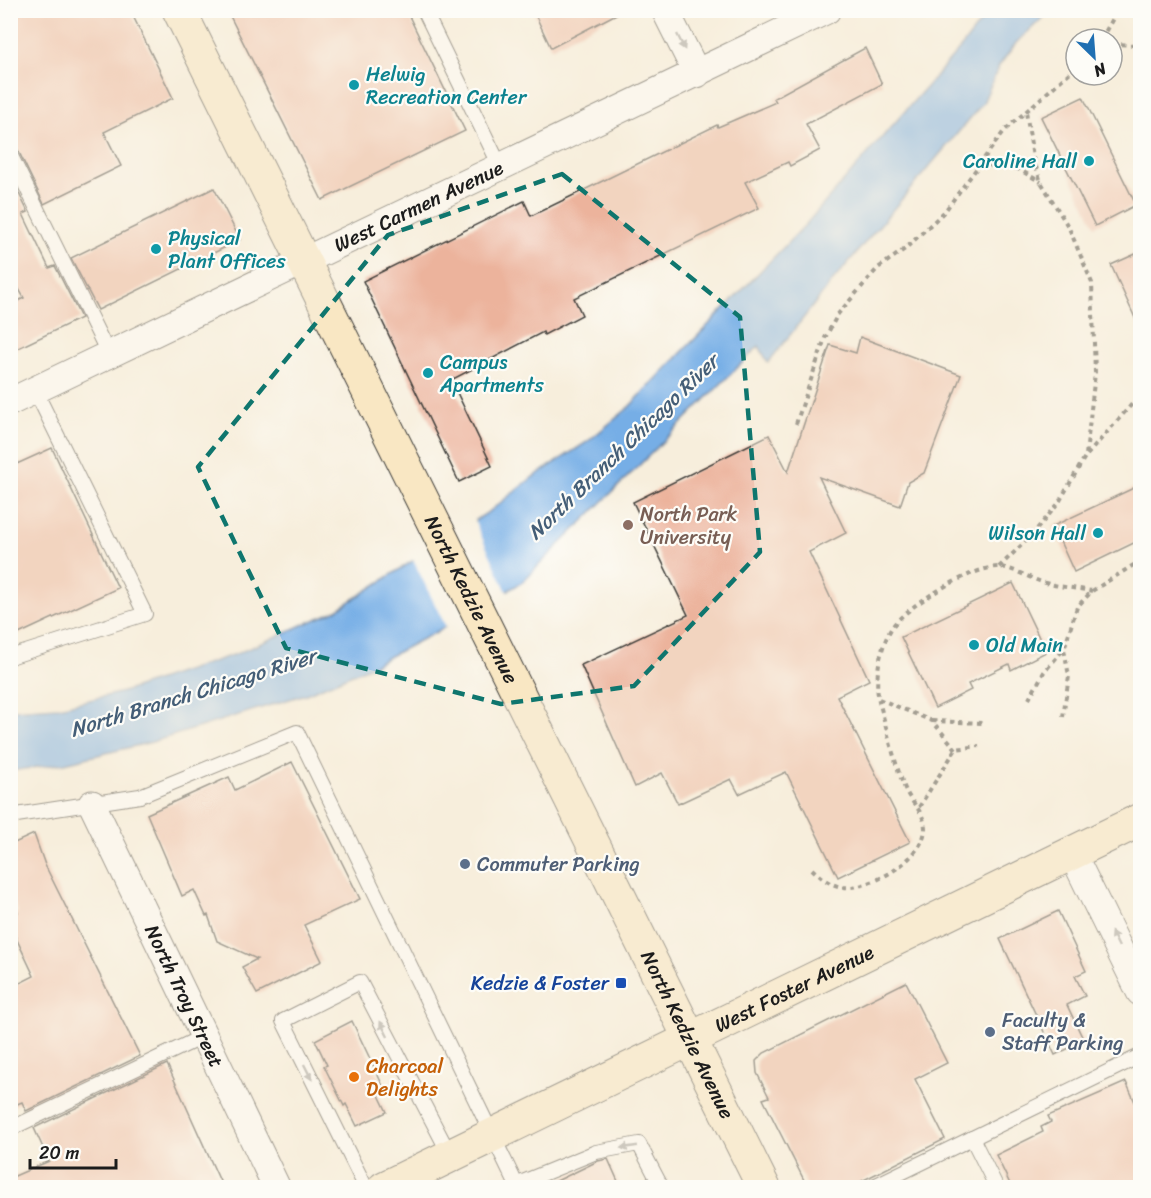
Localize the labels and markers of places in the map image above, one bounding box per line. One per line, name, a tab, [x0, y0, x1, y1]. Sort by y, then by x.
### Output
place label: Helwig Recreation Center	[366, 57, 528, 115]
marker: Helwig Recreation Center	[347, 78, 361, 92]
place label: Caroline Hall	[963, 144, 1078, 179]
marker: Caroline Hall	[1082, 154, 1096, 168]
place label: Physical Plant Offices	[168, 221, 286, 279]
marker: Physical Plant Offices	[149, 242, 163, 256]
place label: Campus Apartments	[439, 345, 544, 403]
marker: Campus Apartments	[421, 366, 435, 380]
place label: North Park University	[640, 497, 738, 555]
place label: Wilson Hall	[988, 516, 1087, 551]
marker: North Park University	[621, 518, 635, 532]
marker: Wilson Hall	[1091, 526, 1105, 540]
place label: Old Main	[986, 628, 1063, 663]
marker: Old Main	[967, 638, 981, 652]
place label: Commuter Parking	[477, 847, 640, 882]
marker: Commuter Parking	[458, 857, 472, 871]
place label: Kedzie & Foster	[471, 966, 610, 1001]
marker: Kedzie & Foster	[614, 976, 628, 990]
place label: Faculty & Staff Parking	[1002, 1003, 1123, 1061]
marker: Faculty & Staff Parking	[983, 1025, 997, 1039]
place label: Charcoal Delights	[366, 1049, 444, 1107]
marker: Charcoal Delights	[347, 1070, 361, 1084]

